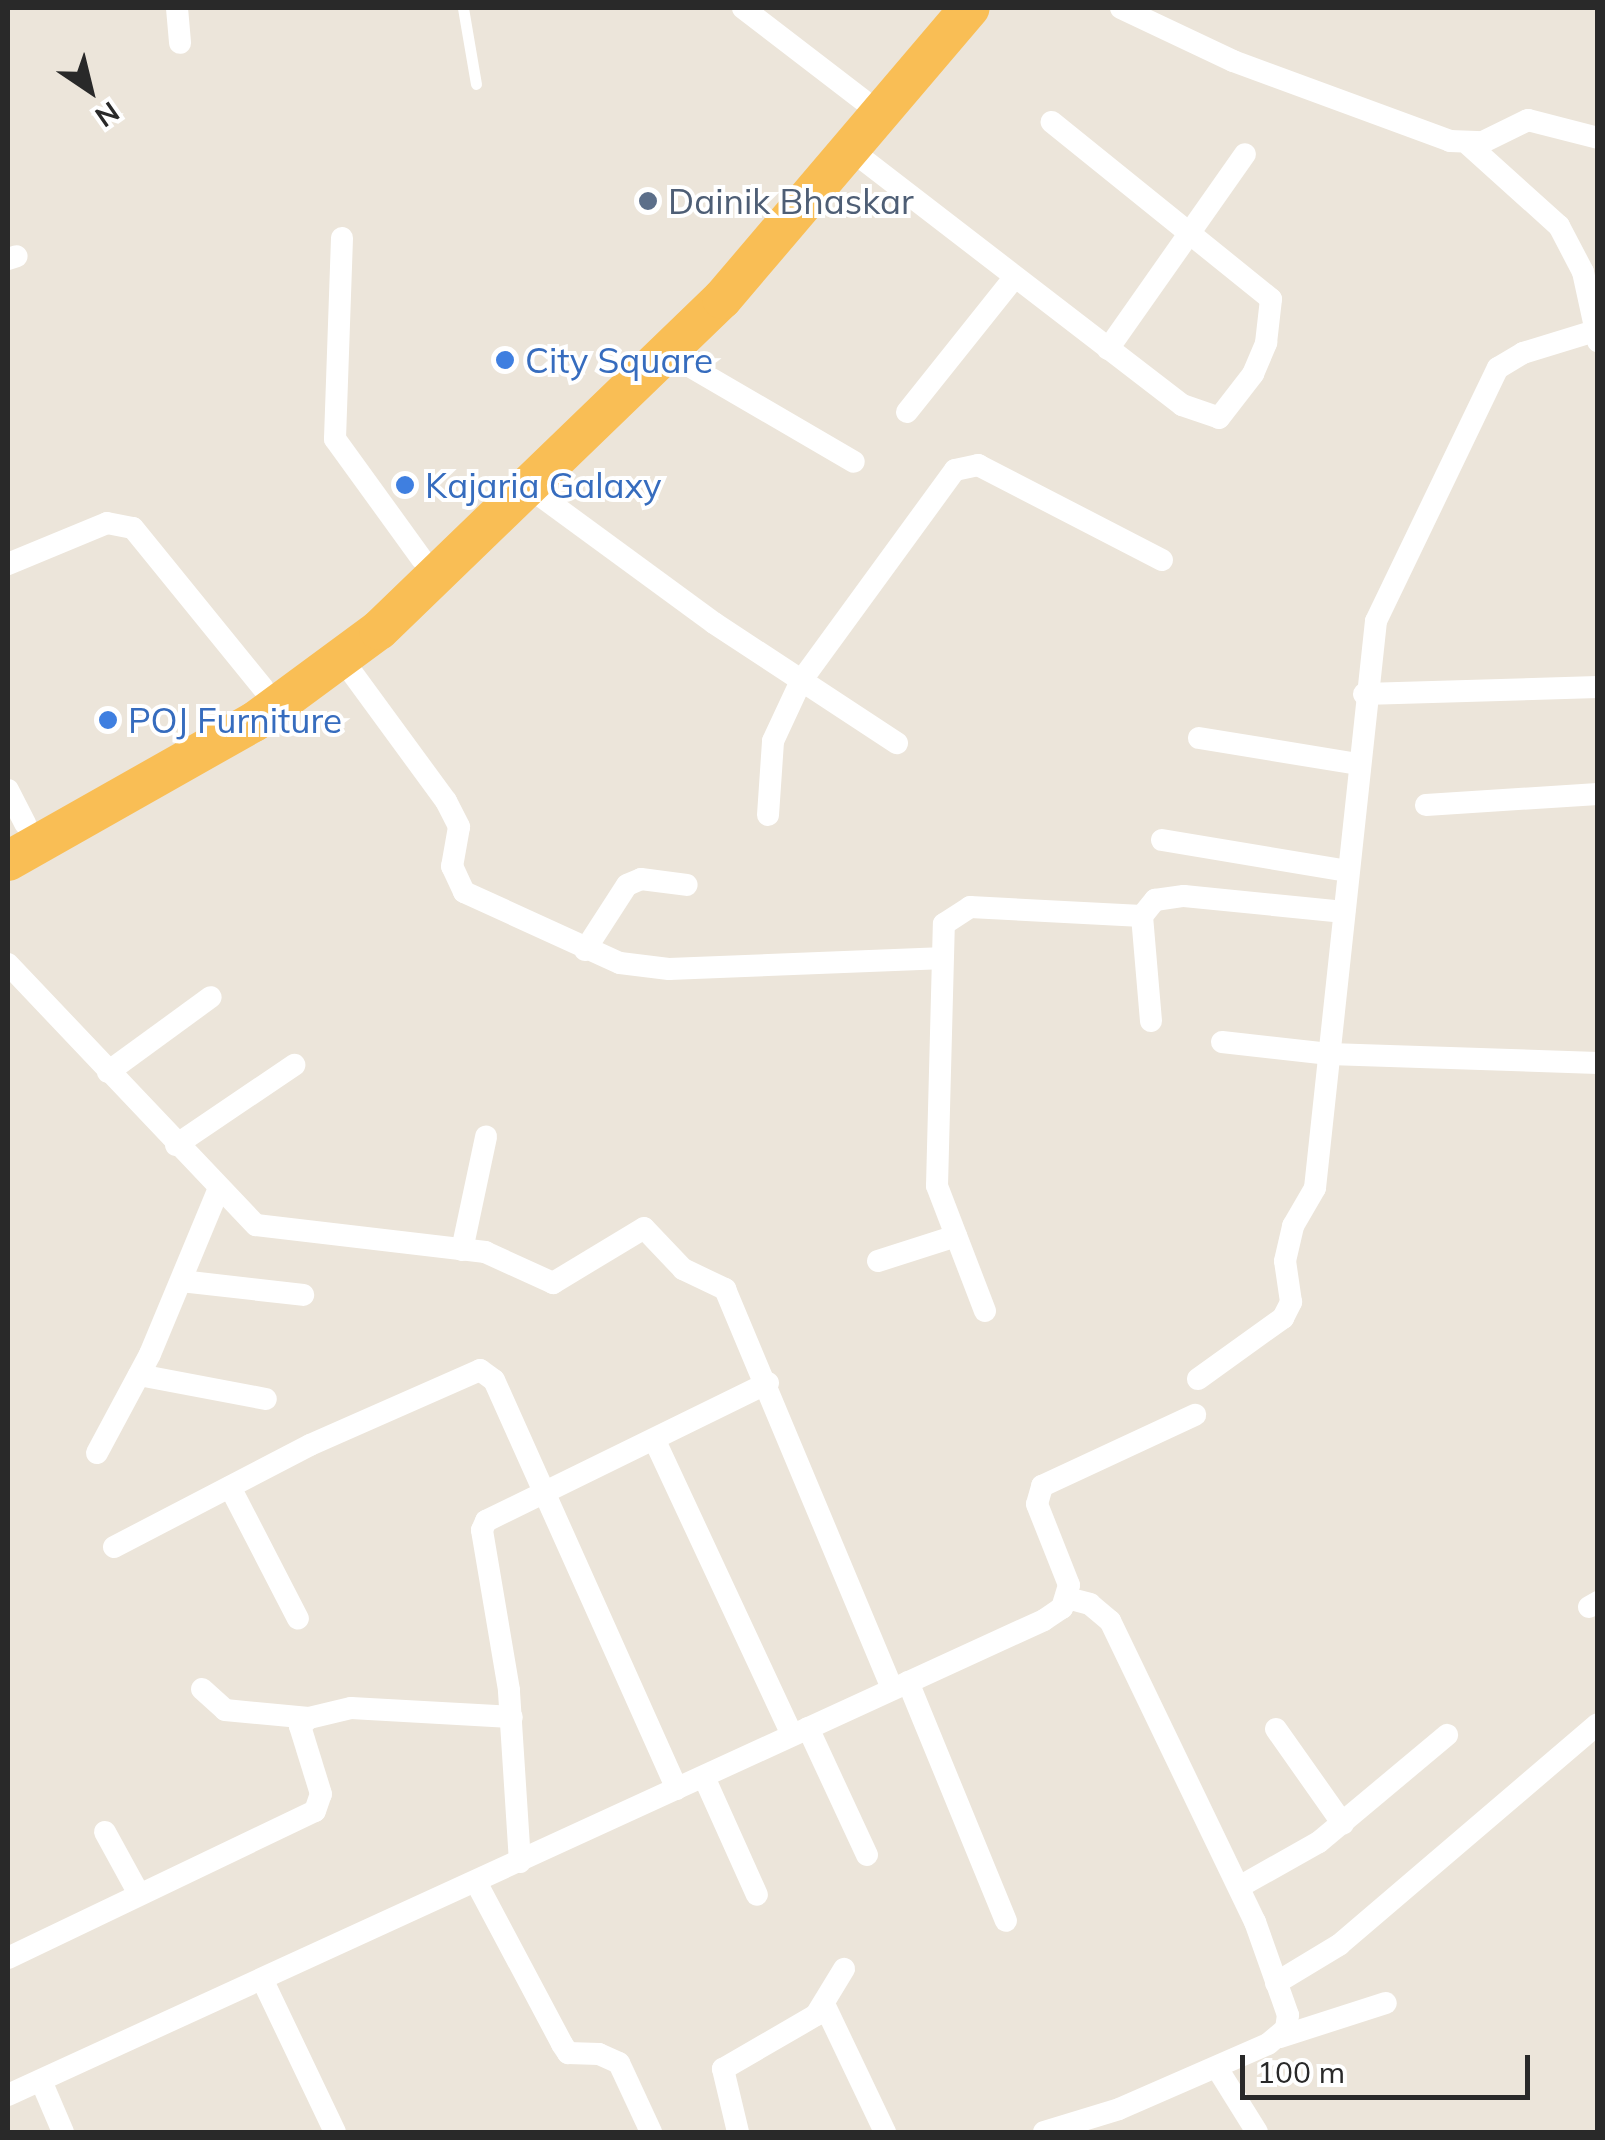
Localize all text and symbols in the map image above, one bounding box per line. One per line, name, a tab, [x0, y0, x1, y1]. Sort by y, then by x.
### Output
north arrow	[40, 40, 140, 140]
text: N	[89, 95, 126, 135]
place label: Dainik Bhaskar	[668, 180, 914, 222]
marker: Dainik Bhaskar	[637, 190, 659, 212]
place label: City Square	[525, 339, 713, 381]
marker: City Square	[494, 349, 516, 371]
place label: Kajaria Galaxy	[425, 464, 662, 506]
marker: Kajaria Galaxy	[394, 474, 416, 496]
place label: POJ Furniture	[128, 699, 342, 741]
marker: POJ Furniture	[97, 709, 119, 731]
scale bar	[1245, 2035, 1535, 2097]
text: 100 m	[1257, 2053, 1345, 2091]

